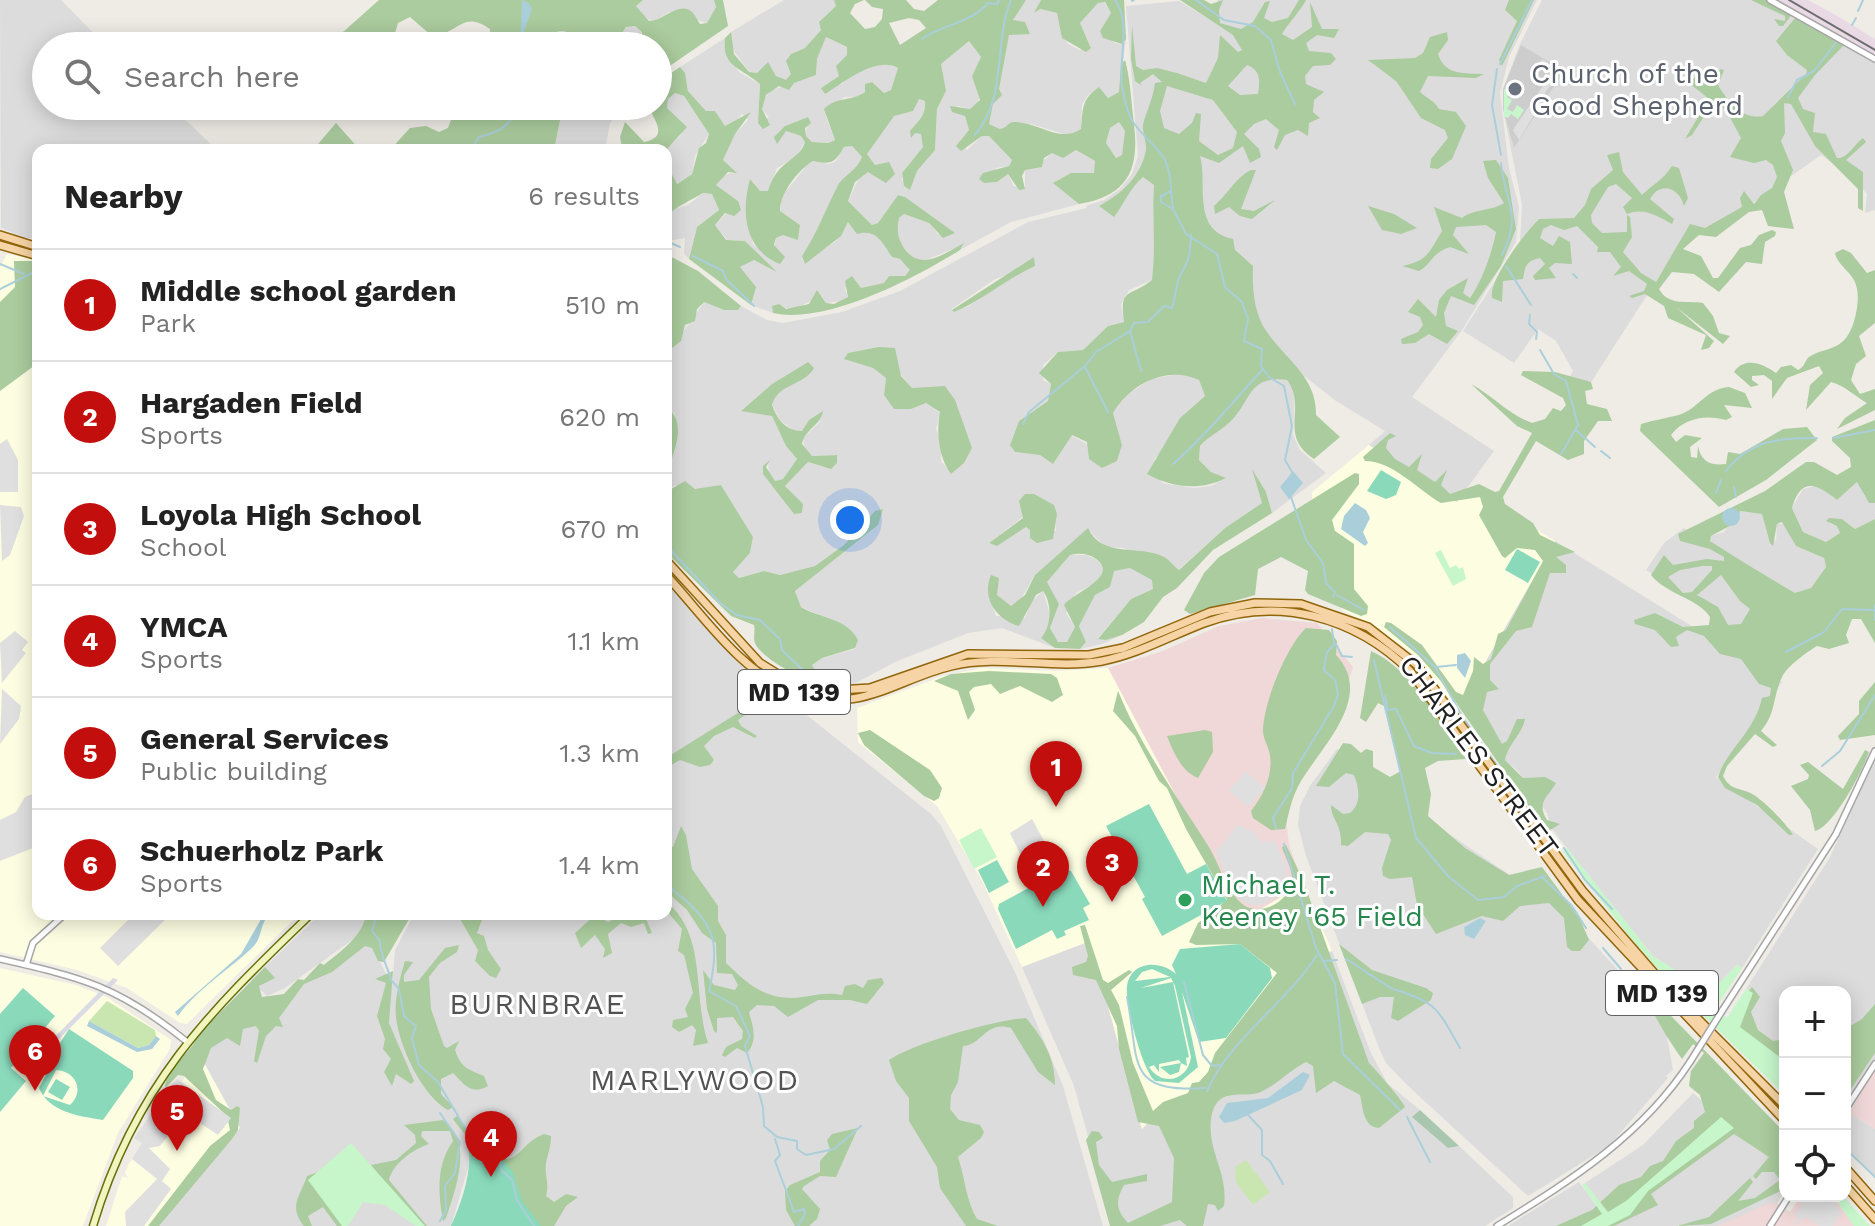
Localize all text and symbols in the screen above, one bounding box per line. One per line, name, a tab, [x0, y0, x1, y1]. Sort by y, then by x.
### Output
search box	[32, 32, 672, 120]
icon: search	[60, 54, 104, 98]
place label: Church of the Good Shepherd	[1531, 57, 1743, 122]
text: Search here	[124, 59, 300, 94]
marker: Church of the Good Shepherd	[1506, 80, 1524, 98]
text: Nearby	[64, 176, 183, 216]
text: 6 results	[528, 181, 640, 211]
text: Middle school garden	[140, 273, 457, 308]
text: 1	[84, 290, 96, 320]
text: 510 m	[565, 290, 640, 320]
text: Park	[140, 308, 196, 338]
text: Hargaden Field	[140, 385, 363, 420]
text: 2	[82, 402, 98, 432]
text: 620 m	[559, 402, 640, 432]
text: Sports	[140, 420, 223, 450]
text: Loyola High School	[140, 497, 421, 532]
your location	[830, 500, 870, 540]
text: 3	[82, 514, 98, 544]
text: 670 m	[561, 514, 640, 544]
text: School	[140, 532, 226, 562]
text: YMCA	[140, 609, 228, 644]
text: 4	[82, 626, 98, 656]
text: 1.1 km	[567, 626, 640, 656]
text: Sports	[140, 644, 223, 674]
street label: CHARLES STREET	[1392, 649, 1566, 864]
road number: MD 139	[738, 670, 850, 714]
text: General Services	[140, 721, 389, 756]
text: 5	[82, 738, 98, 768]
text: 1.3 km	[559, 738, 640, 768]
pin: 1	[1030, 741, 1082, 807]
text: Public building	[140, 756, 327, 786]
text: Schuerholz Park	[140, 833, 383, 868]
pin: 3	[1086, 836, 1138, 902]
pin: 2	[1017, 841, 1069, 907]
text: 6	[82, 850, 98, 880]
text: 1.4 km	[559, 850, 640, 880]
text: Sports	[140, 868, 223, 898]
place label: Michael T. Keeney '65 Field	[1201, 868, 1423, 933]
marker: Michael T. Keeney '65 Field	[1176, 891, 1194, 909]
road number: MD 139	[1606, 971, 1718, 1015]
district label: BURNBRAE	[449, 986, 627, 1021]
map controls	[1779, 986, 1851, 1202]
button: +	[1779, 986, 1851, 1058]
pin: 6	[9, 1025, 61, 1091]
button: −	[1779, 1058, 1851, 1130]
district label: MARLYWOOD	[590, 1062, 800, 1097]
pin: 5	[151, 1085, 203, 1151]
pin: 4	[465, 1111, 517, 1177]
button: locate	[1779, 1130, 1851, 1202]

